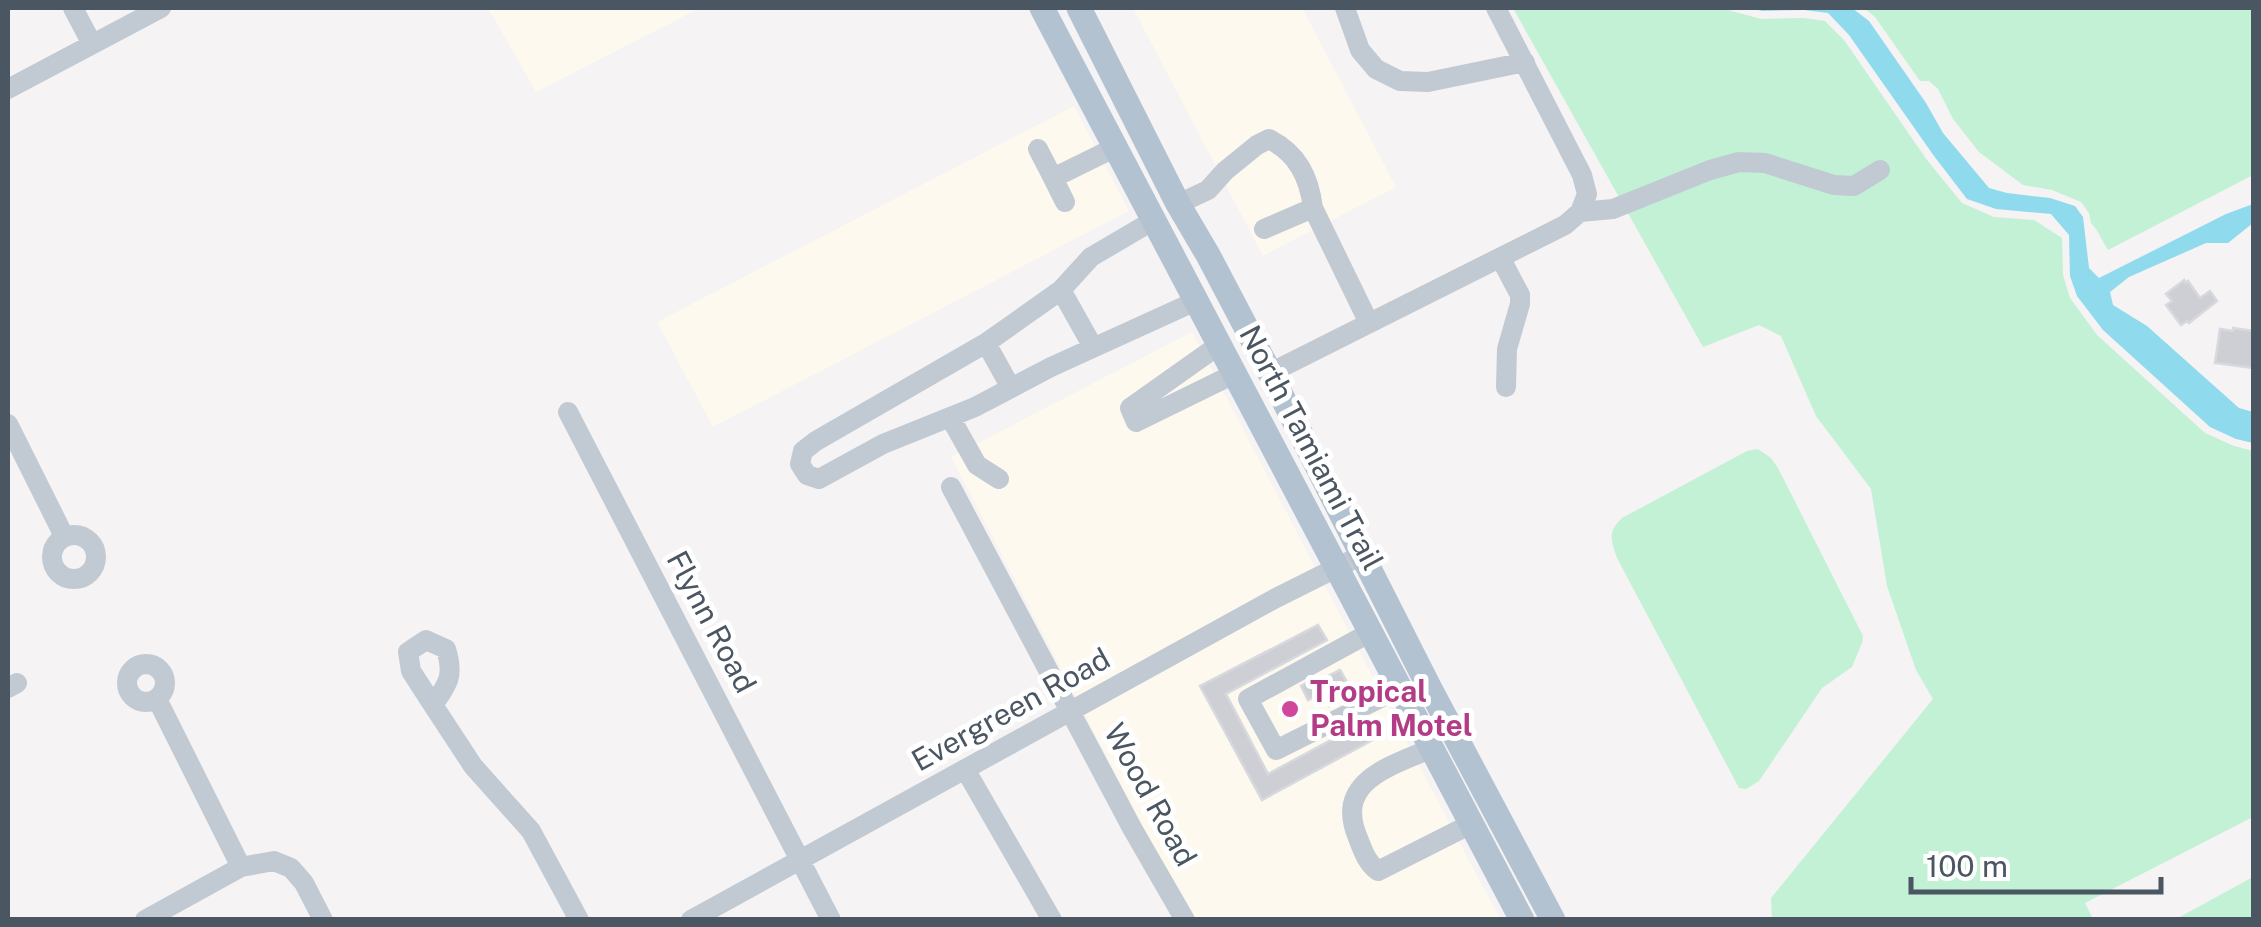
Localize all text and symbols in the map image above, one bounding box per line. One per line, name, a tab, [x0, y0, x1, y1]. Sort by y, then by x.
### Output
street label: North Tamiami Trail	[1232, 319, 1392, 576]
street label: Flynn Road	[660, 545, 764, 699]
street label: Evergreen Road	[905, 640, 1116, 778]
place label: Tropical Palm Motel	[1310, 673, 1473, 743]
marker: Tropical Palm Motel	[1279, 698, 1301, 720]
street label: Wood Road	[1097, 717, 1205, 872]
scale bar	[1911, 832, 2161, 894]
text: 100 m	[1926, 848, 2008, 884]

